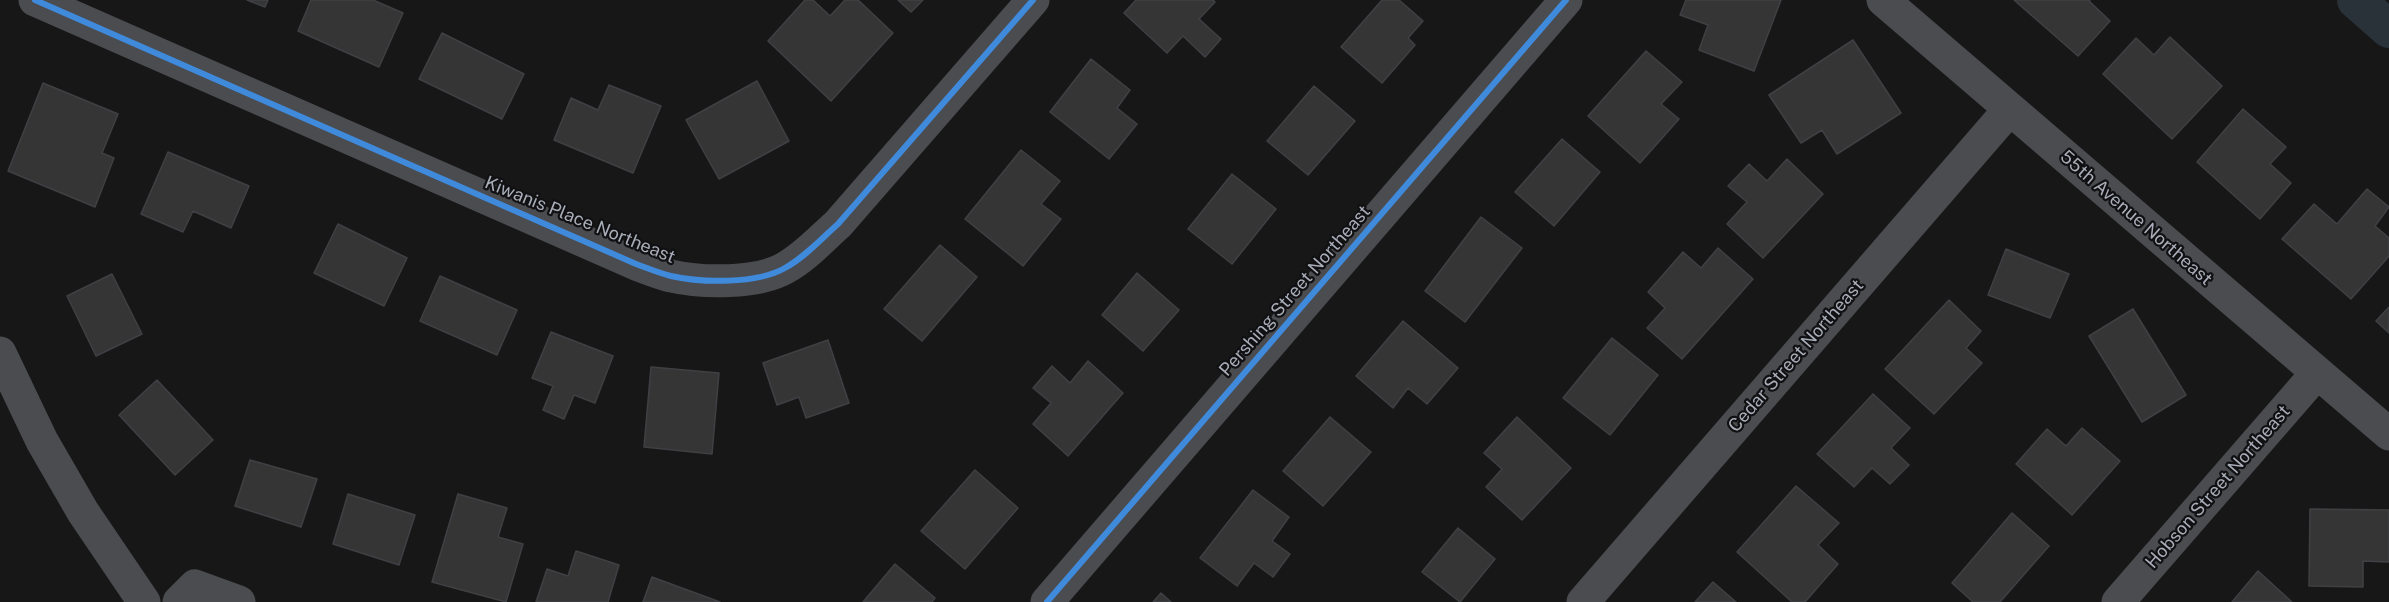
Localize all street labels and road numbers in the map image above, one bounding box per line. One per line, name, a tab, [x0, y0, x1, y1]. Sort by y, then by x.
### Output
street label: 55th Avenue Northeast	[2055, 146, 2217, 290]
street label: Kiwanis Place Northeast	[482, 172, 678, 268]
street label: Pershing Street Northeast	[1215, 201, 1375, 381]
street label: Cedar Street Northeast	[1724, 275, 1868, 437]
street label: Hobson Street Northeast	[2141, 401, 2295, 573]

